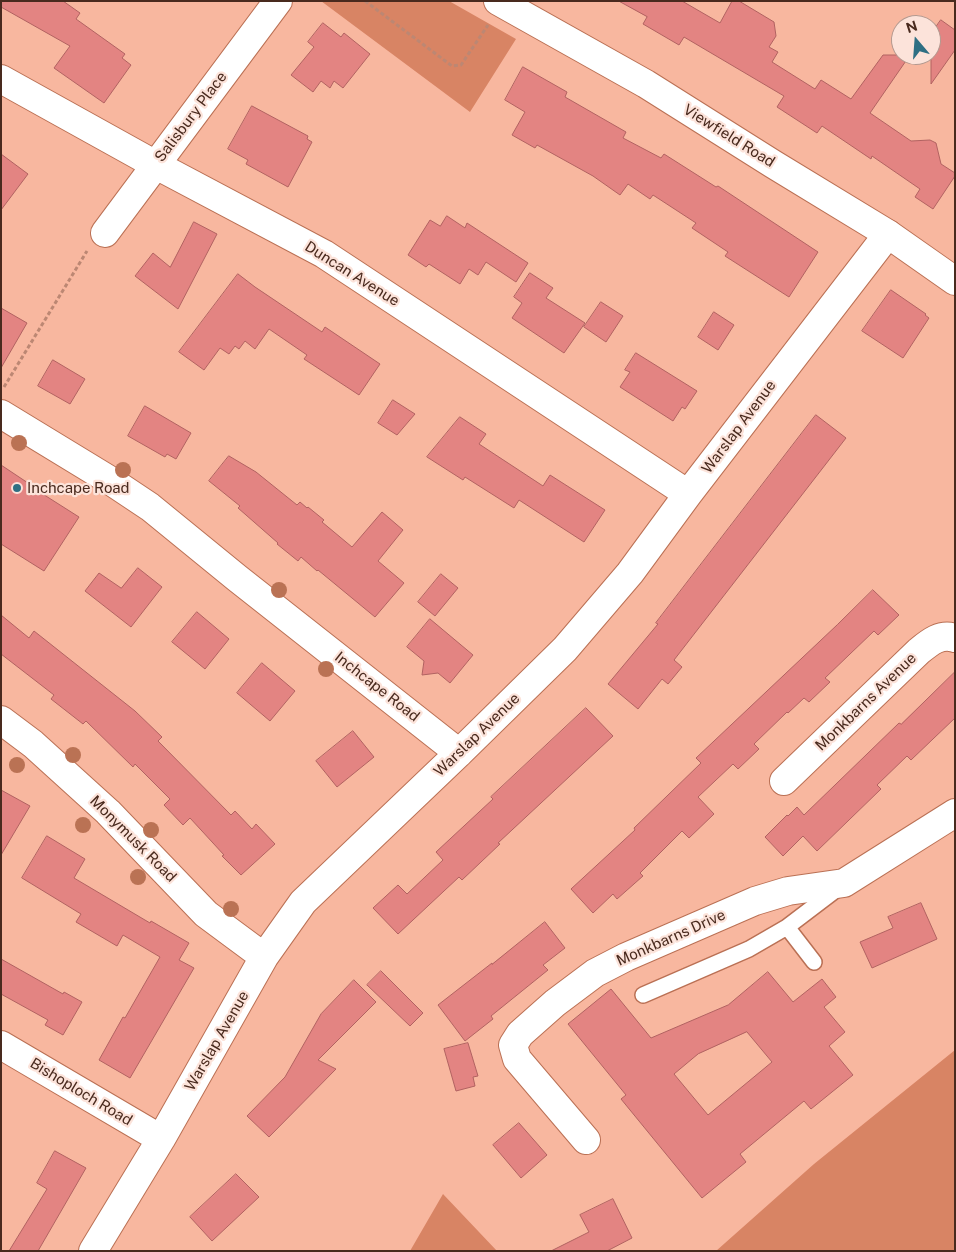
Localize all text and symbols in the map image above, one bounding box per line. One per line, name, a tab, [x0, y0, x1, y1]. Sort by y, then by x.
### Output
north arrow	[891, 15, 941, 65]
text: N	[904, 17, 919, 36]
street label: Salisbury Place	[151, 68, 231, 166]
street label: Viewfield Road	[680, 101, 778, 171]
street label: Duncan Avenue	[301, 238, 403, 310]
street label: Warslap Avenue	[698, 377, 780, 477]
place label: Inchcape Road	[27, 479, 130, 497]
marker: Inchcape Road	[11, 482, 23, 494]
street label: Inchcape Road	[331, 648, 423, 726]
street label: Monkbarns Avenue	[812, 649, 920, 755]
street label: Warslap Avenue	[430, 690, 524, 780]
street label: Monymusk Road	[86, 792, 180, 886]
street label: Monkbarns Drive	[614, 906, 728, 970]
street label: Warslap Avenue	[181, 988, 253, 1094]
street label: Bishoploch Road	[27, 1054, 135, 1130]

